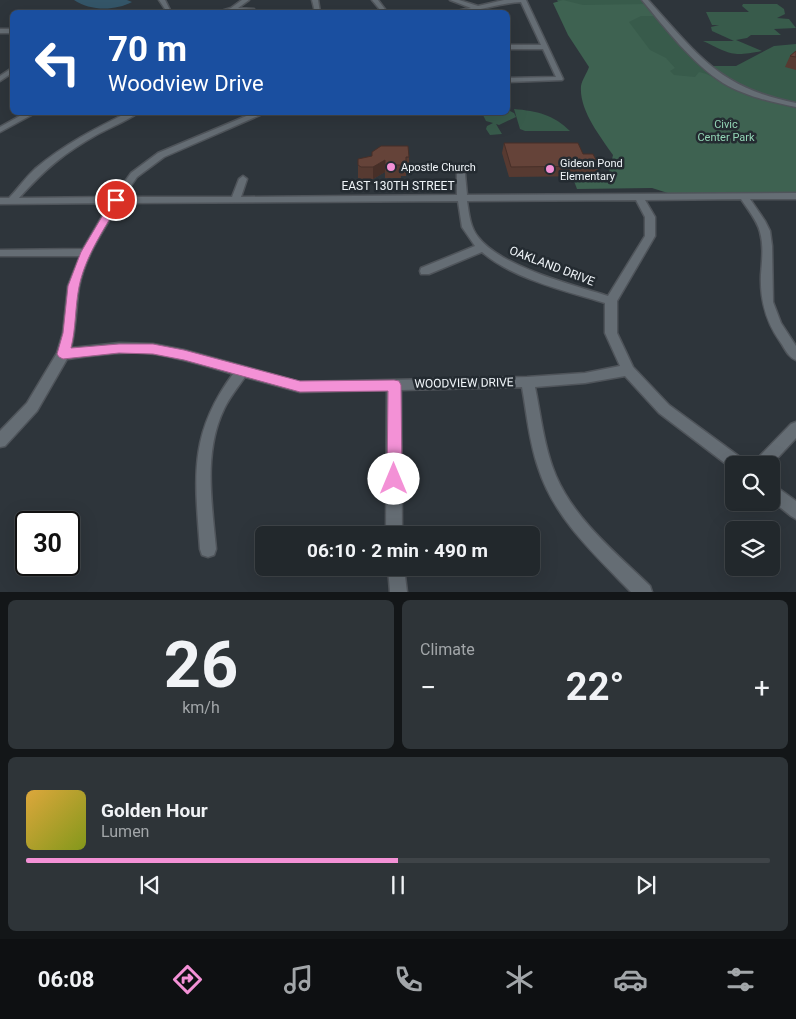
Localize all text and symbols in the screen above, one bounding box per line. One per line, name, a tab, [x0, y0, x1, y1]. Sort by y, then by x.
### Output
text: 70 m	[108, 29, 187, 70]
icon: left	[25, 30, 90, 95]
text: Woodview Drive	[108, 71, 264, 96]
park label: Civic Center Park	[697, 118, 755, 144]
place label: Gideon Pond Elementary	[560, 157, 623, 183]
marker: Apostle Church	[385, 161, 397, 173]
place label: Apostle Church	[401, 161, 476, 174]
marker: Gideon Pond Elementary	[544, 163, 556, 175]
pin	[95, 179, 137, 221]
street label: EAST 130TH STREET	[341, 179, 455, 193]
icon: arrive	[102, 186, 130, 214]
street label: OAKLAND DRIVE	[507, 243, 597, 289]
street label: WOODVIEW DRIVE	[414, 375, 514, 391]
position arrow	[367, 452, 419, 504]
map controls	[725, 456, 780, 576]
button: search	[725, 456, 780, 511]
speed limit sign: 30	[15, 511, 80, 576]
button: layers	[725, 521, 780, 576]
text: 06:10 · 2 min · 490 m	[307, 539, 488, 562]
text: 26	[164, 627, 238, 703]
text: Climate	[420, 640, 475, 659]
text: 22°	[566, 665, 624, 709]
text: −	[420, 671, 436, 704]
text: +	[754, 671, 770, 704]
text: km/h	[182, 698, 220, 717]
text: Golden Hour	[101, 799, 208, 822]
text: Lumen	[101, 822, 149, 841]
icon: previous	[136, 871, 164, 899]
icon: pause	[384, 871, 412, 899]
icon: next	[632, 871, 660, 899]
icon: directions	[170, 962, 205, 997]
icon: music	[281, 962, 316, 997]
icon: phone	[391, 962, 426, 997]
icon: climate	[502, 962, 537, 997]
icon: car	[613, 962, 648, 997]
icon: filters	[723, 962, 758, 997]
text: 06:08	[38, 967, 94, 992]

